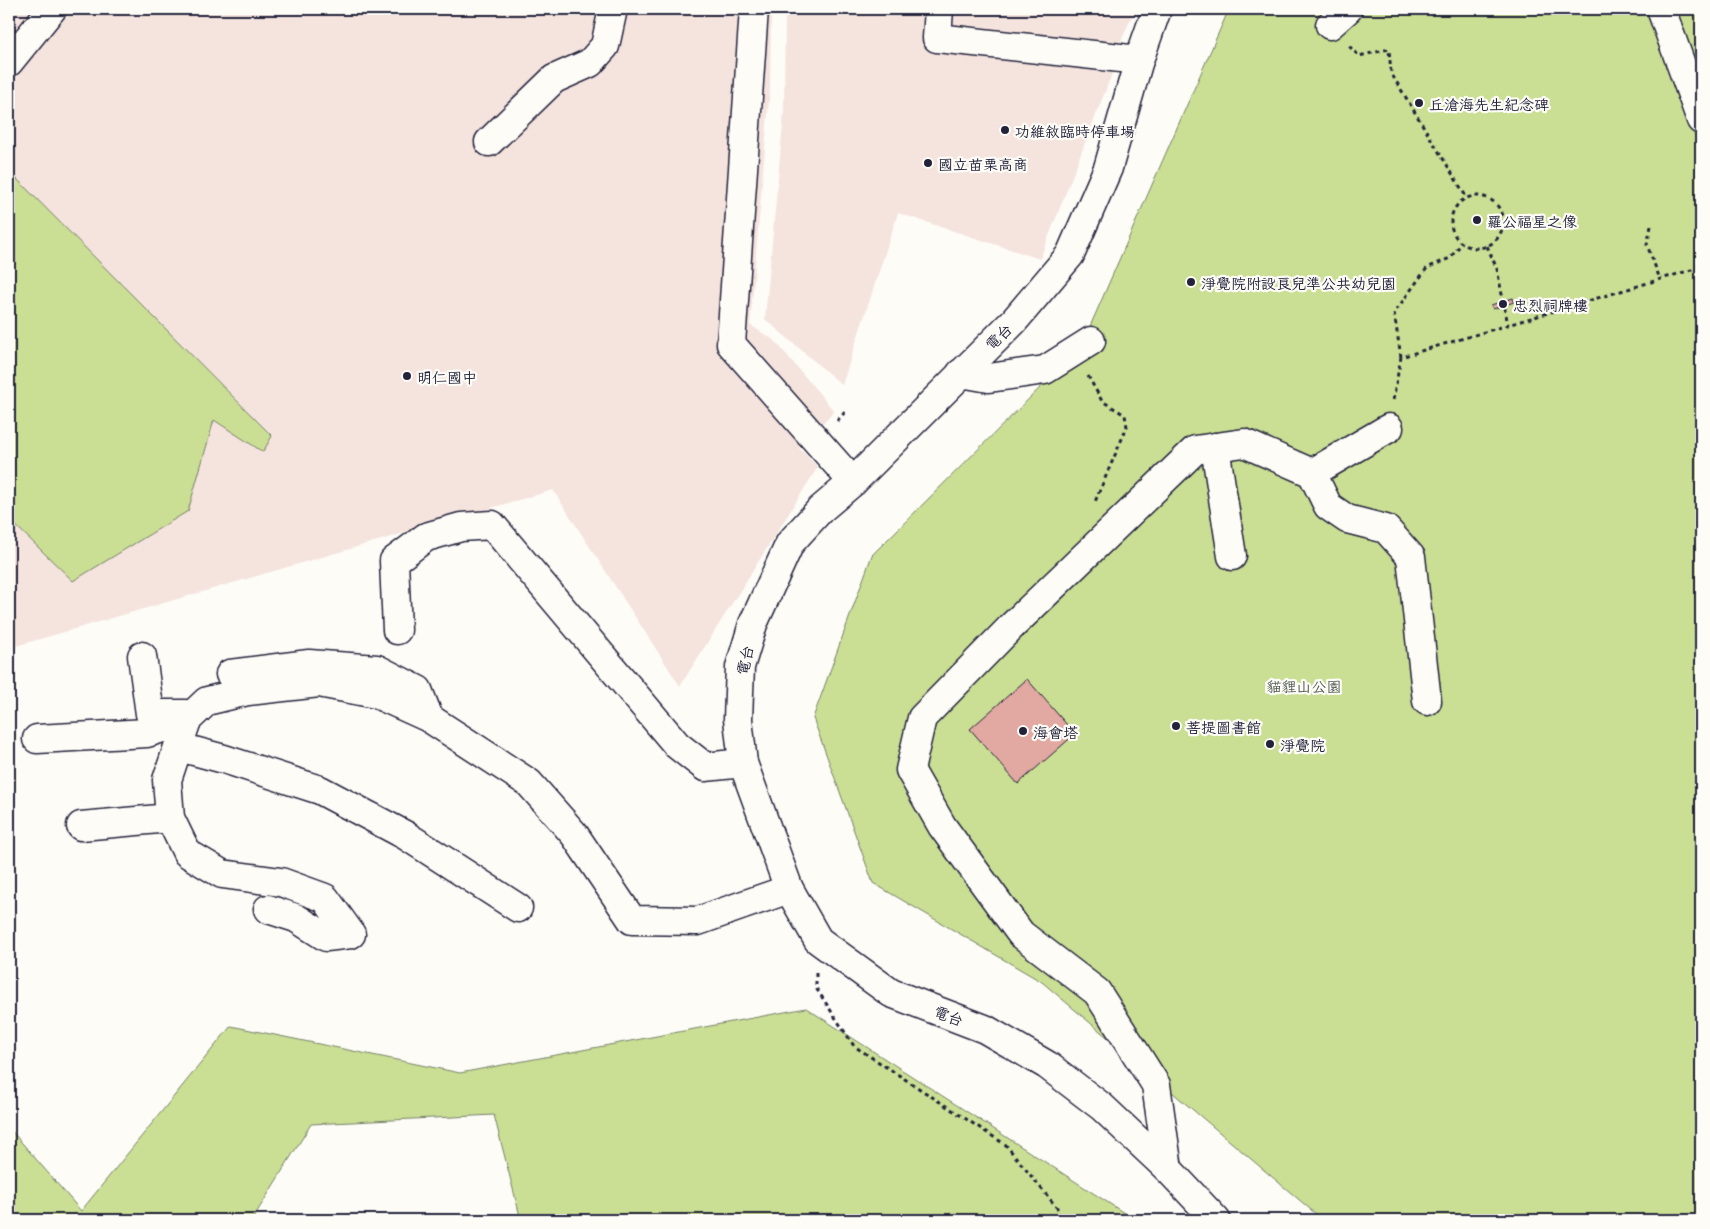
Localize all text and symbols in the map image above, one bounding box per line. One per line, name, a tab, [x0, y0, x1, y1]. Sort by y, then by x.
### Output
place label: 丘滄海先生紀念碑	[1429, 92, 1549, 115]
marker: 丘滄海先生紀念碑	[1413, 97, 1425, 109]
place label: 功維敘臨時停車場	[1015, 119, 1135, 142]
marker: 功維敘臨時停車場	[999, 124, 1011, 136]
place label: 國立苗栗高商	[938, 152, 1028, 175]
marker: 國立苗栗高商	[922, 157, 934, 169]
place label: 羅公福星之像	[1487, 209, 1577, 232]
marker: 羅公福星之像	[1471, 214, 1483, 226]
place label: 淨覺院附設良兒準公共幼兒園	[1201, 271, 1396, 294]
marker: 淨覺院附設良兒準公共幼兒園	[1185, 276, 1197, 288]
place label: 忠烈祠牌樓	[1513, 293, 1588, 316]
marker: 忠烈祠牌樓	[1497, 298, 1509, 310]
street label: 電台	[979, 317, 1017, 355]
place label: 明仁國中	[417, 365, 477, 388]
marker: 明仁國中	[401, 370, 413, 382]
street label: 電台	[730, 643, 758, 677]
park label: 貓貍山公園	[1266, 674, 1342, 697]
place label: 菩提圖書館	[1186, 715, 1261, 738]
place label: 海會塔	[1033, 720, 1078, 743]
marker: 菩提圖書館	[1170, 720, 1182, 732]
marker: 海會塔	[1017, 725, 1029, 737]
place label: 淨覺院	[1280, 733, 1325, 756]
marker: 淨覺院	[1264, 738, 1276, 750]
street label: 電台	[931, 999, 967, 1031]

